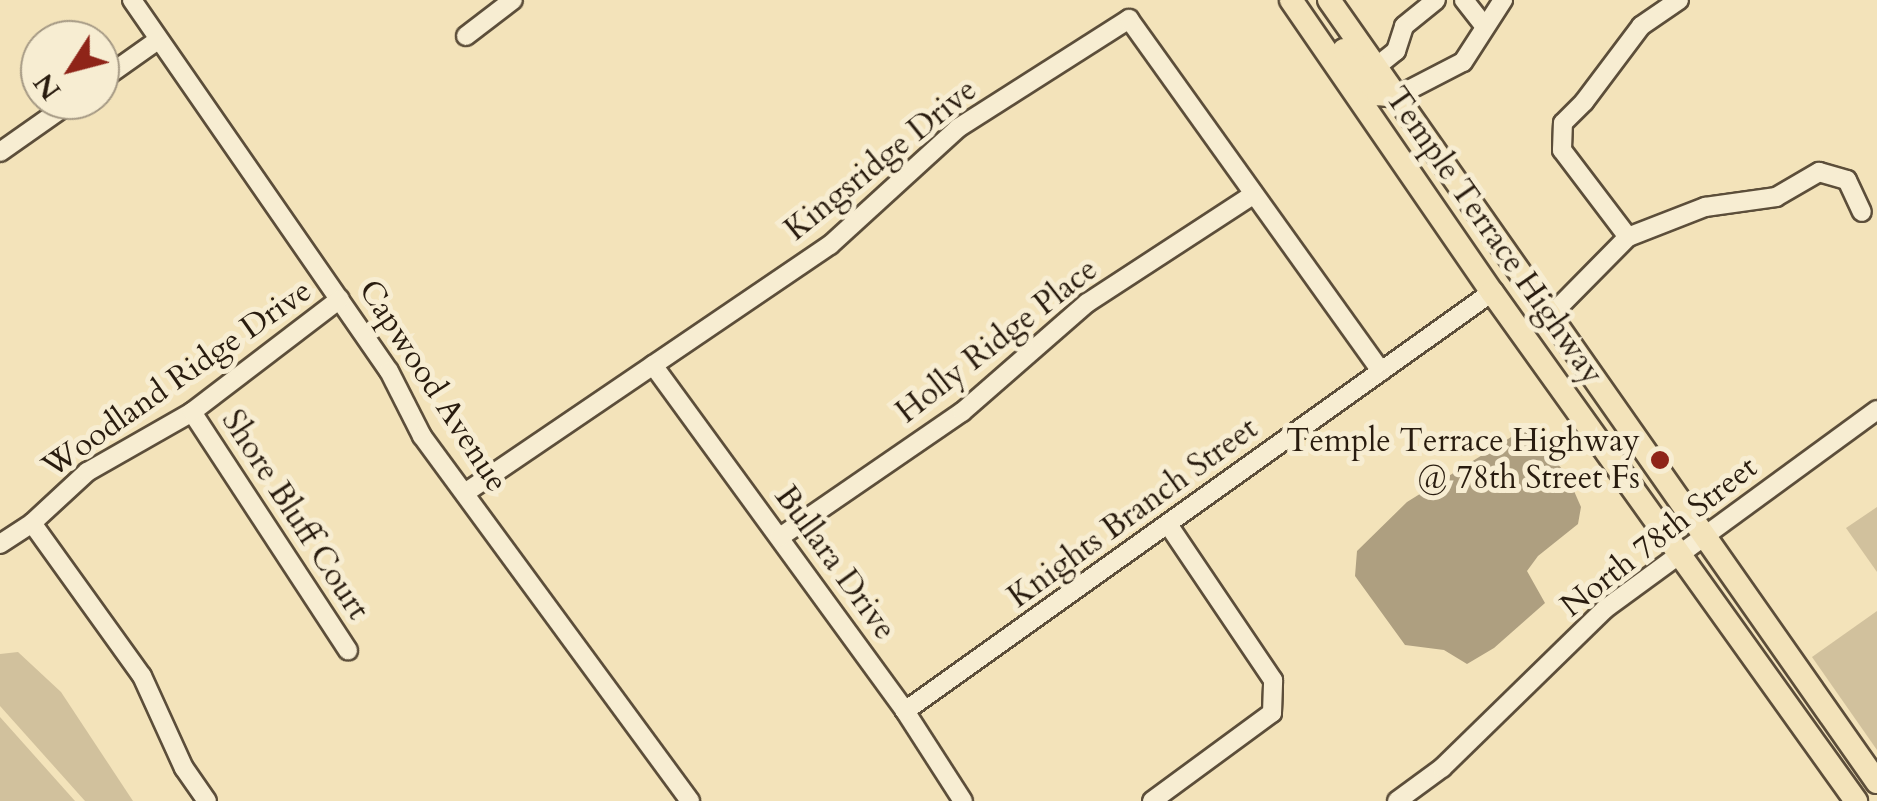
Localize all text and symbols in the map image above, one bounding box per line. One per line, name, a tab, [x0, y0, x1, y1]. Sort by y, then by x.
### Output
north arrow	[20, 20, 120, 120]
text: N	[25, 65, 70, 107]
street label: Kingsridge Drive	[777, 71, 985, 249]
street label: Temple Terrace Highway	[1377, 80, 1611, 392]
street label: Holly Ridge Place	[889, 250, 1105, 432]
street label: Woodland Ridge Drive	[35, 272, 319, 486]
street label: Capwood Avenue	[350, 273, 516, 499]
street label: Shore Bluff Court	[213, 403, 377, 627]
street label: Knights Branch Street	[1001, 410, 1265, 616]
place label: Temple Terrace Highway @ 78th Street Fs	[1286, 423, 1640, 498]
street label: North 78th Street	[1553, 448, 1765, 626]
marker: Temple Terrace Highway @ 78th Street Fs	[1649, 449, 1671, 471]
street label: Bullara Drive	[766, 479, 904, 647]

